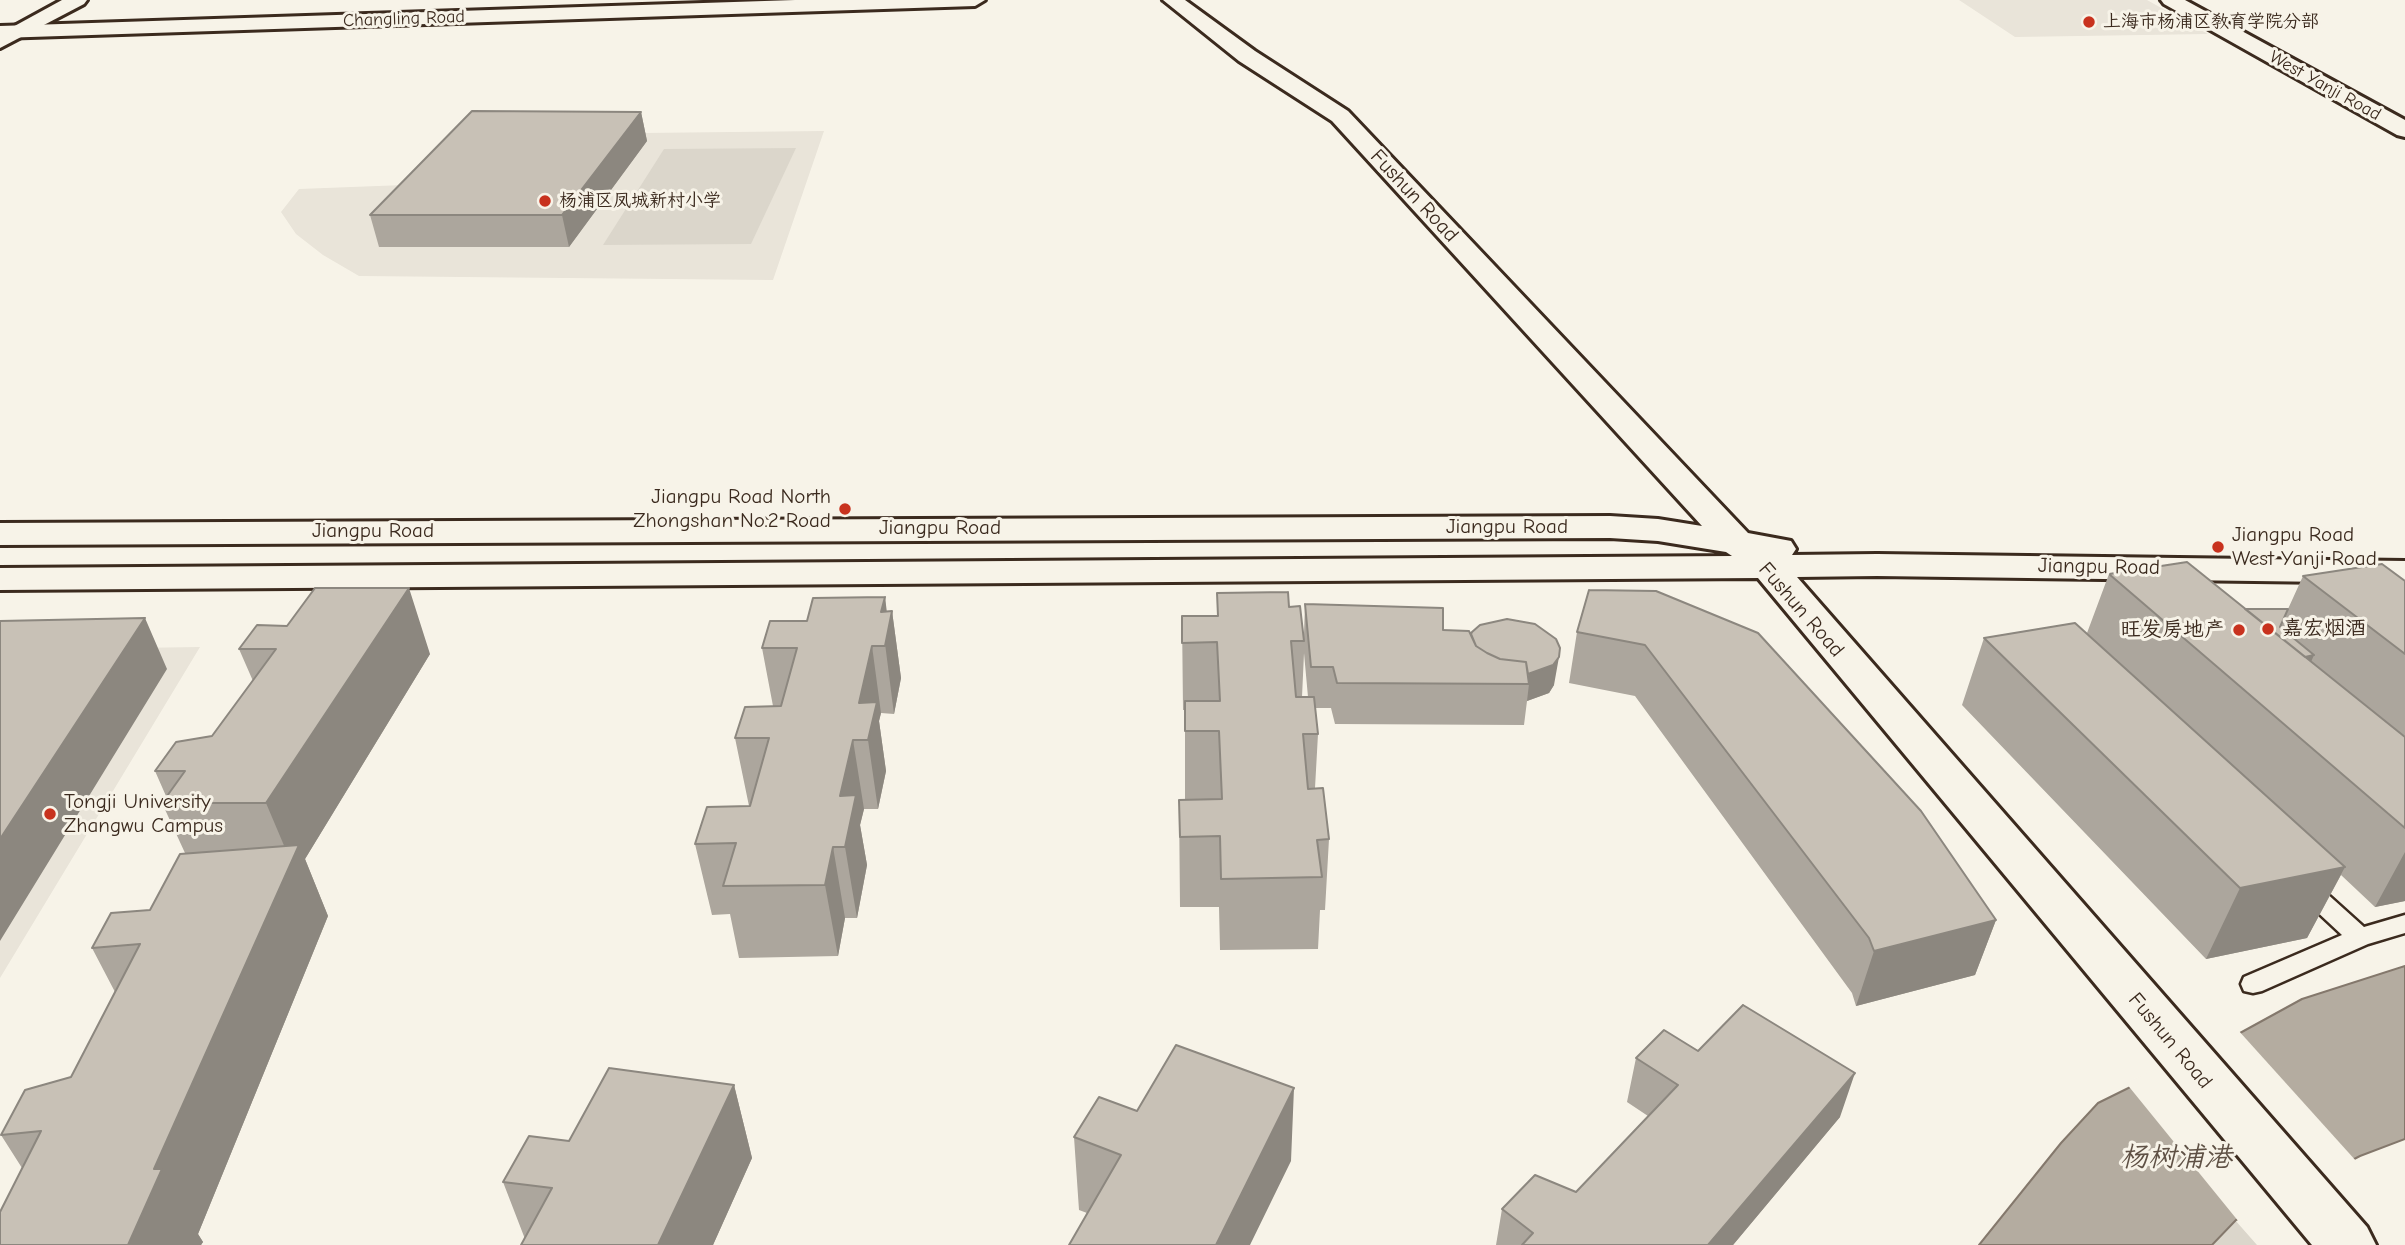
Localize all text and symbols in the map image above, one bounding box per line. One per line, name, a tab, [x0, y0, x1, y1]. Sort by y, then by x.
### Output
street label: Changling Road	[343, 6, 465, 32]
place label: 上海市杨浦区教育学院分部	[2103, 11, 2319, 33]
marker: 上海市杨浦区教育学院分部	[2081, 14, 2097, 30]
street label: West Yanji Road	[2265, 46, 2385, 126]
street label: Fushun Road	[1365, 144, 1463, 248]
place label: 杨浦区凤城新村小学	[559, 190, 721, 212]
marker: 杨浦区凤城新村小学	[537, 193, 553, 209]
place label: Jiangpu Road North Zhongshan No.2 Road	[633, 484, 831, 534]
marker: Jiangpu Road North Zhongshan No.2 Road	[837, 501, 853, 517]
street label: Jiangpu Road	[1446, 514, 1568, 540]
street label: Jiangpu Road	[879, 515, 1001, 541]
street label: Jiangpu Road	[312, 518, 434, 544]
place label: Jiangpu Road West Yanji Road	[2232, 522, 2377, 572]
marker: Jiangpu Road West Yanji Road	[2210, 539, 2226, 555]
street label: Jiangpu Road	[2038, 553, 2160, 581]
street label: Fushun Road	[1753, 557, 1849, 663]
place label: 嘉宏烟酒	[2282, 616, 2366, 642]
place label: 旺发房地产	[2120, 617, 2225, 643]
marker: 嘉宏烟酒	[2260, 621, 2276, 637]
marker: 旺发房地产	[2231, 622, 2247, 638]
place label: Tongji University Zhangwu Campus	[64, 789, 223, 839]
marker: Tongji University Zhangwu Campus	[42, 806, 58, 822]
street label: Fushun Road	[2123, 988, 2217, 1094]
water label: 杨树浦港	[2120, 1141, 2232, 1175]

